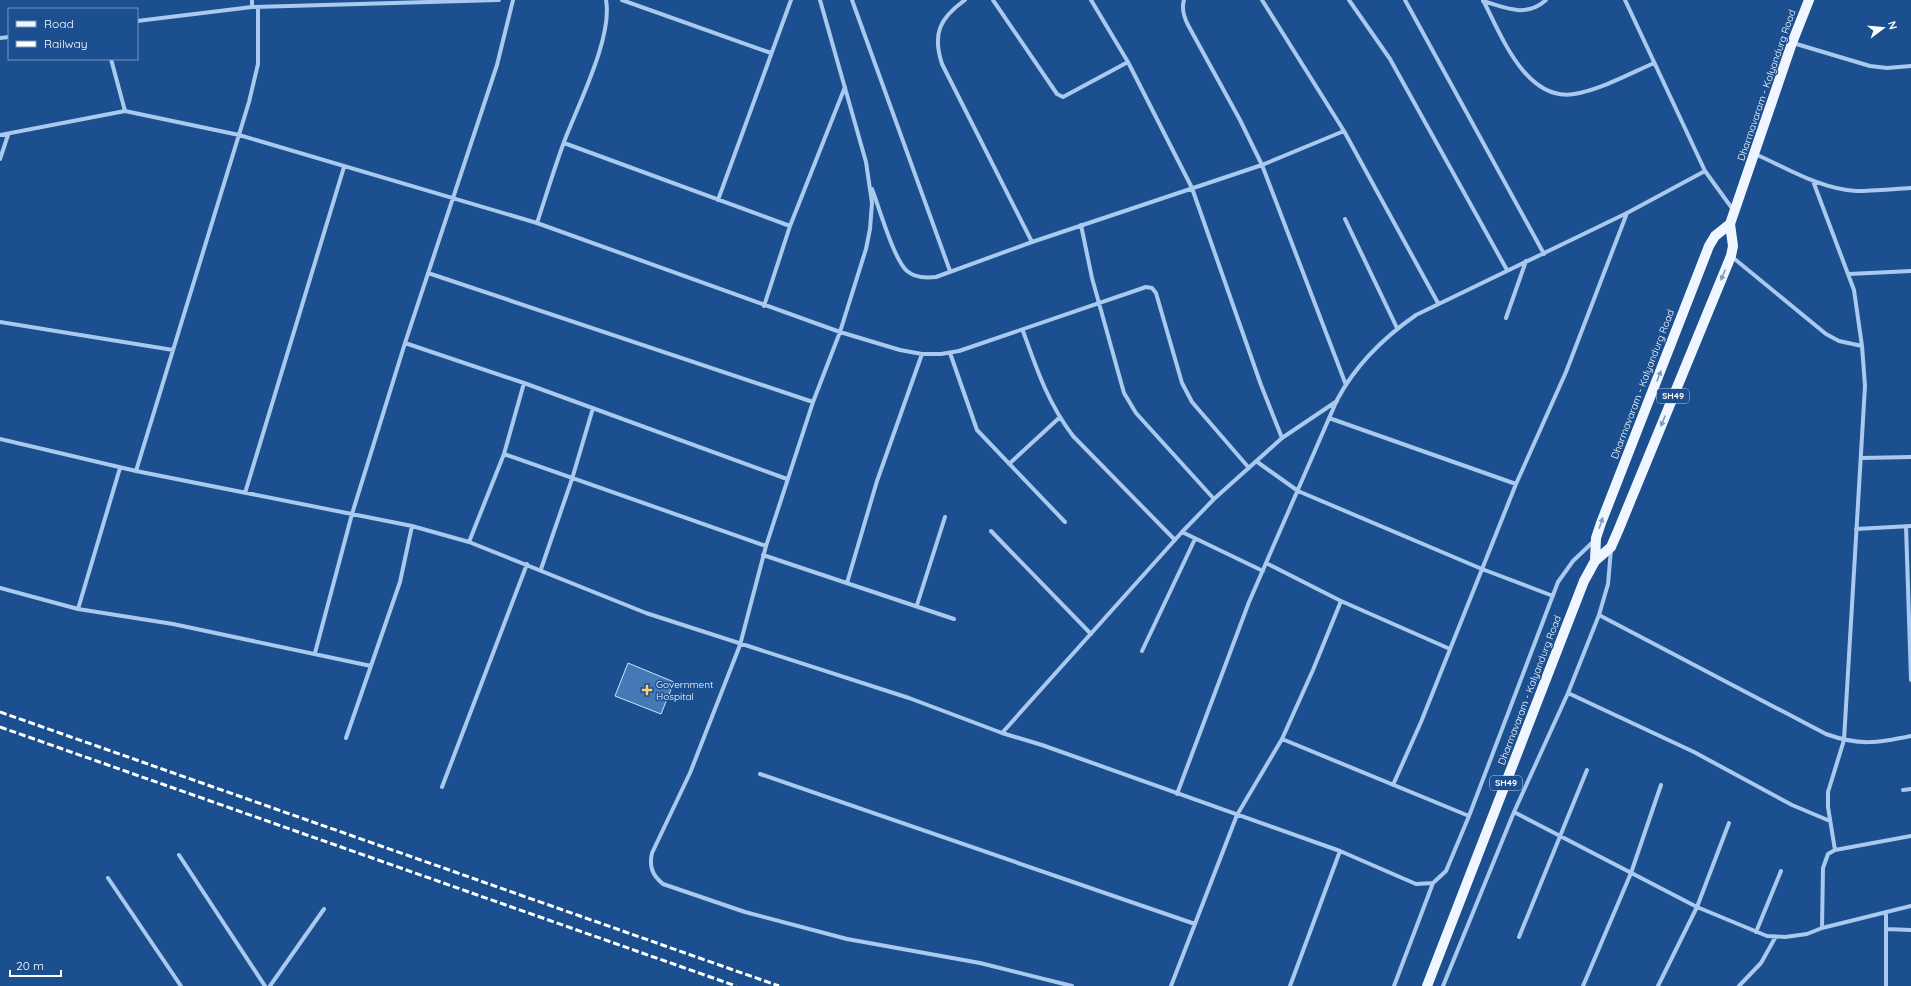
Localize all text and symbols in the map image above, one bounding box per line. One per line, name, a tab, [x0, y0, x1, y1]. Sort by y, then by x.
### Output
legend	[8, 8, 138, 60]
street label: Dharmavaram - Kalyandurg Road	[1734, 8, 1799, 163]
north arrow	[1863, 8, 1903, 48]
text: Road	[44, 16, 74, 31]
text: N	[1885, 19, 1900, 31]
text: Railway	[44, 36, 88, 51]
one-way arrow	[1719, 269, 1725, 281]
street label: Dharmavaram - Kalyandurg Road	[1608, 307, 1677, 461]
one-way arrow	[1656, 369, 1662, 381]
road number: SH49	[1657, 389, 1689, 403]
one-way arrow	[1660, 416, 1666, 427]
one-way arrow	[1599, 516, 1605, 528]
street label: Dharmavaram - Kalyandurg Road	[1495, 613, 1564, 767]
place label: Government Hospital	[656, 678, 714, 703]
marker: Government Hospital	[641, 684, 653, 696]
road number: SH49	[1490, 776, 1522, 790]
scale bar	[10, 952, 61, 978]
text: 20 m	[16, 958, 44, 973]

